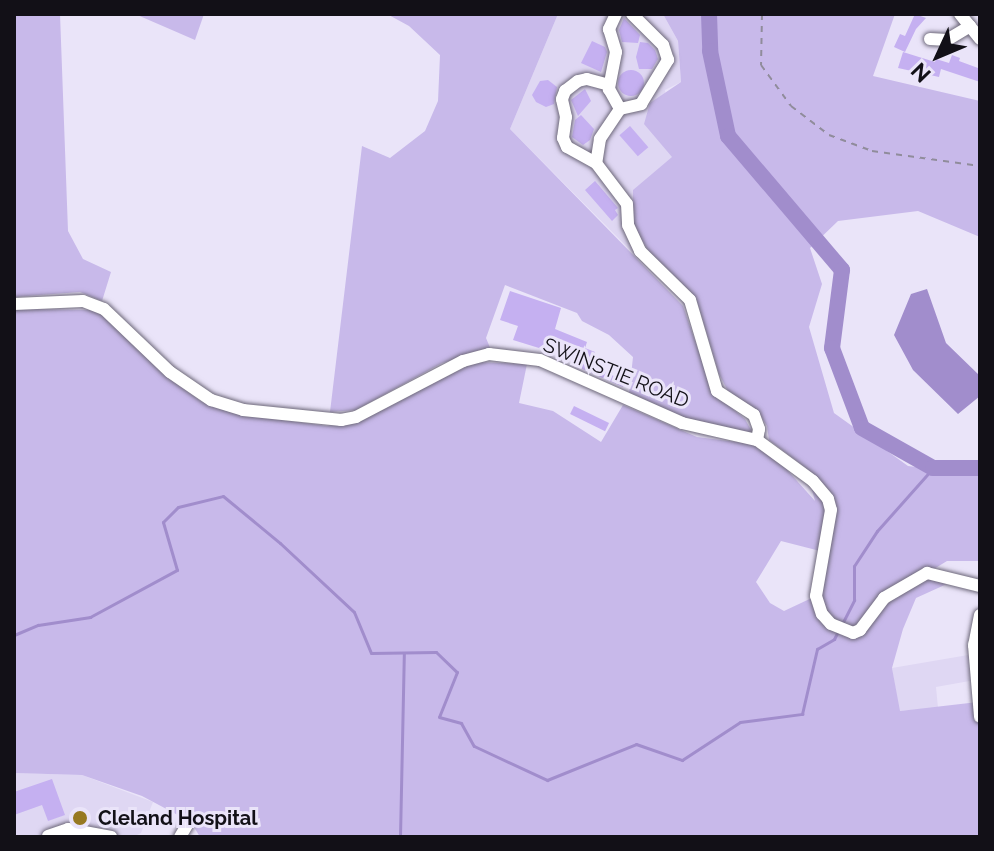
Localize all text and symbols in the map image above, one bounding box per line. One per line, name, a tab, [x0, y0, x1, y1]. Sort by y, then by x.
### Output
north arrow	[898, 16, 978, 96]
text: N	[906, 58, 936, 88]
street label: SWINSTIE ROAD	[540, 333, 692, 413]
place label: Cleland Hospital	[98, 806, 258, 830]
marker: Cleland Hospital	[69, 807, 91, 829]

